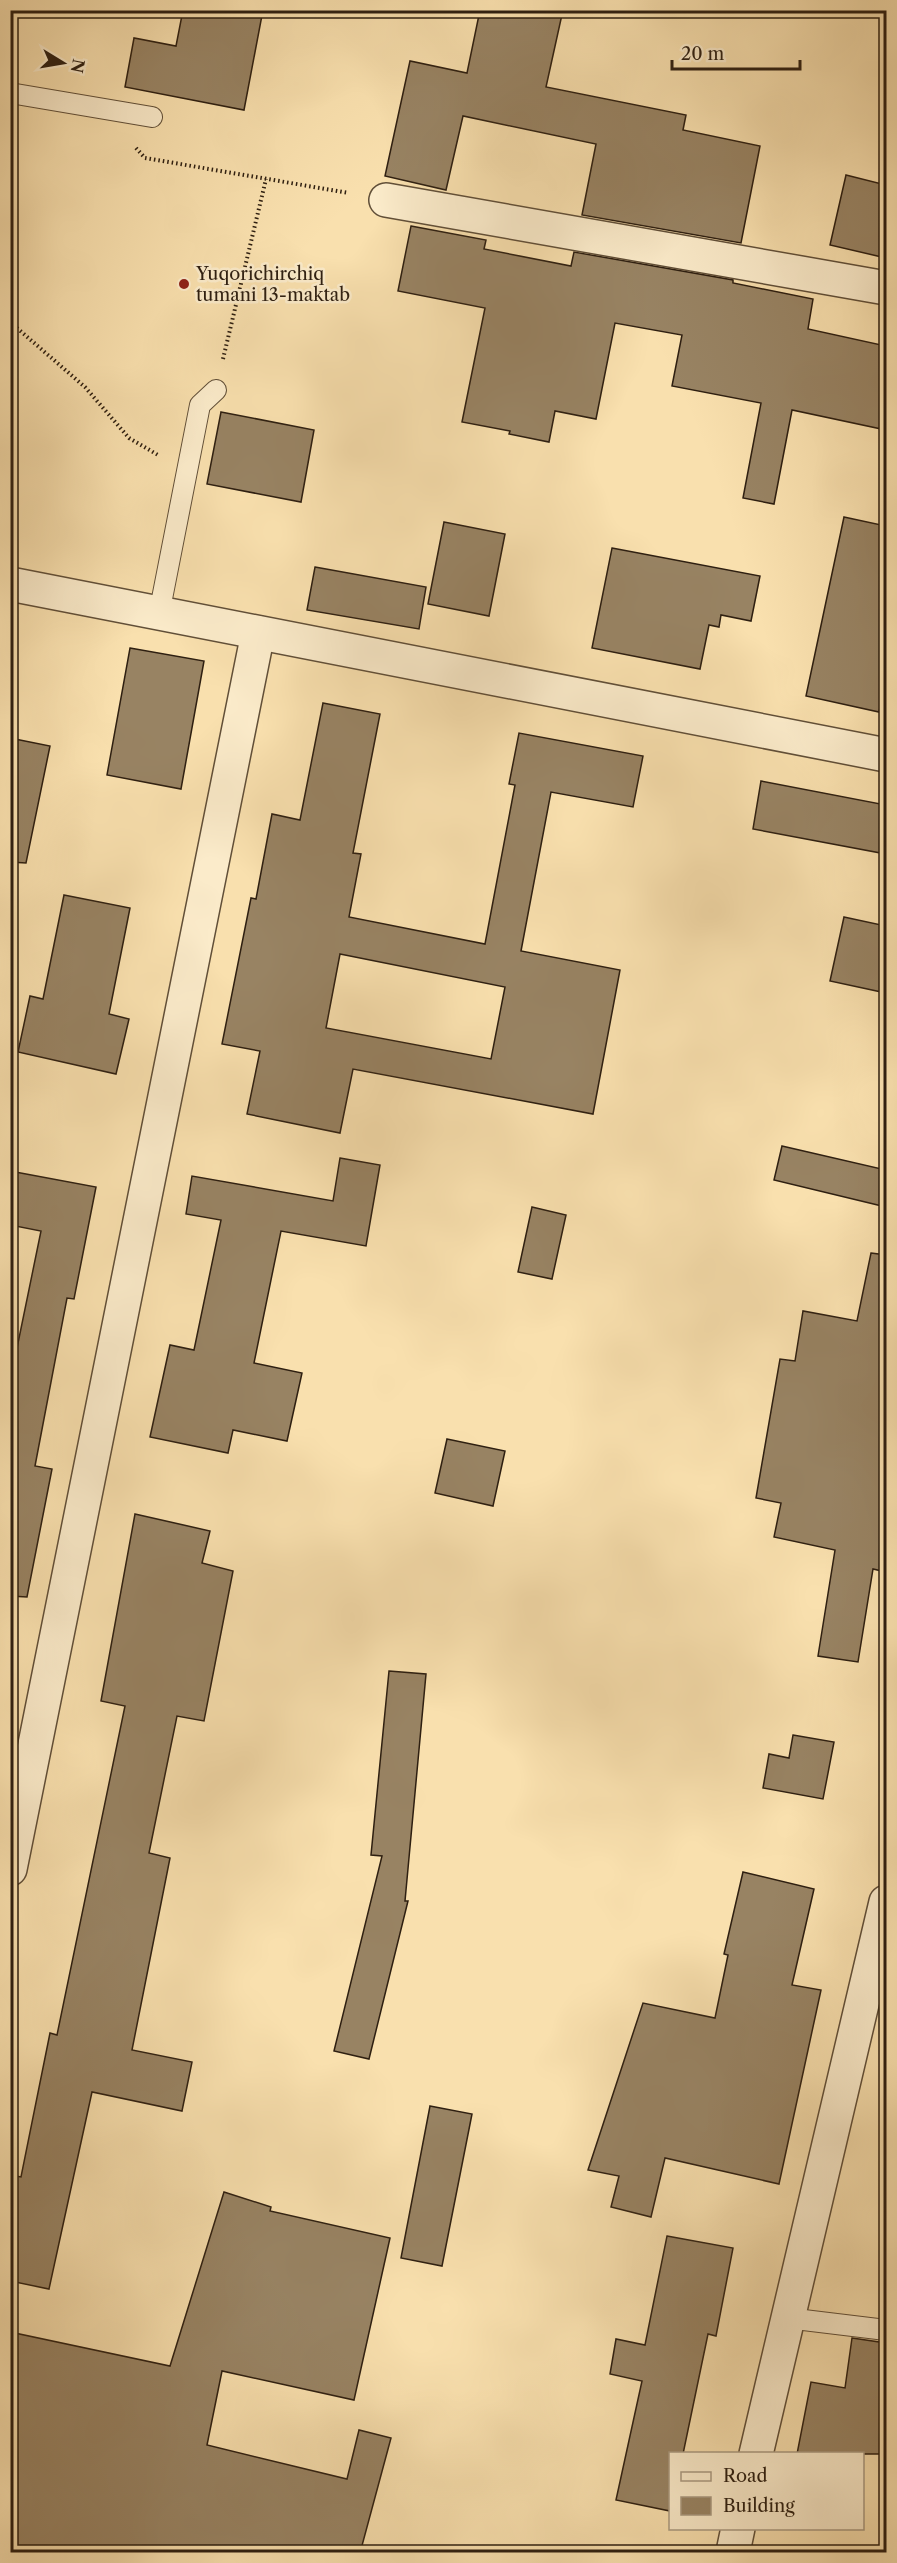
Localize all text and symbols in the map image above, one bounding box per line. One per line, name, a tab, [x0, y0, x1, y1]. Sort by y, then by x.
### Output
north arrow	[33, 33, 93, 93]
scale bar	[672, 33, 800, 71]
text: 20 m	[681, 43, 725, 65]
text: N	[67, 57, 89, 75]
place label: Yuqorichirchiq tumani 13-maktab	[195, 263, 350, 306]
marker: Yuqorichirchiq tumani 13-maktab	[177, 277, 191, 291]
legend	[669, 2452, 864, 2530]
text: Road	[723, 2465, 768, 2487]
text: Building	[723, 2495, 795, 2517]

